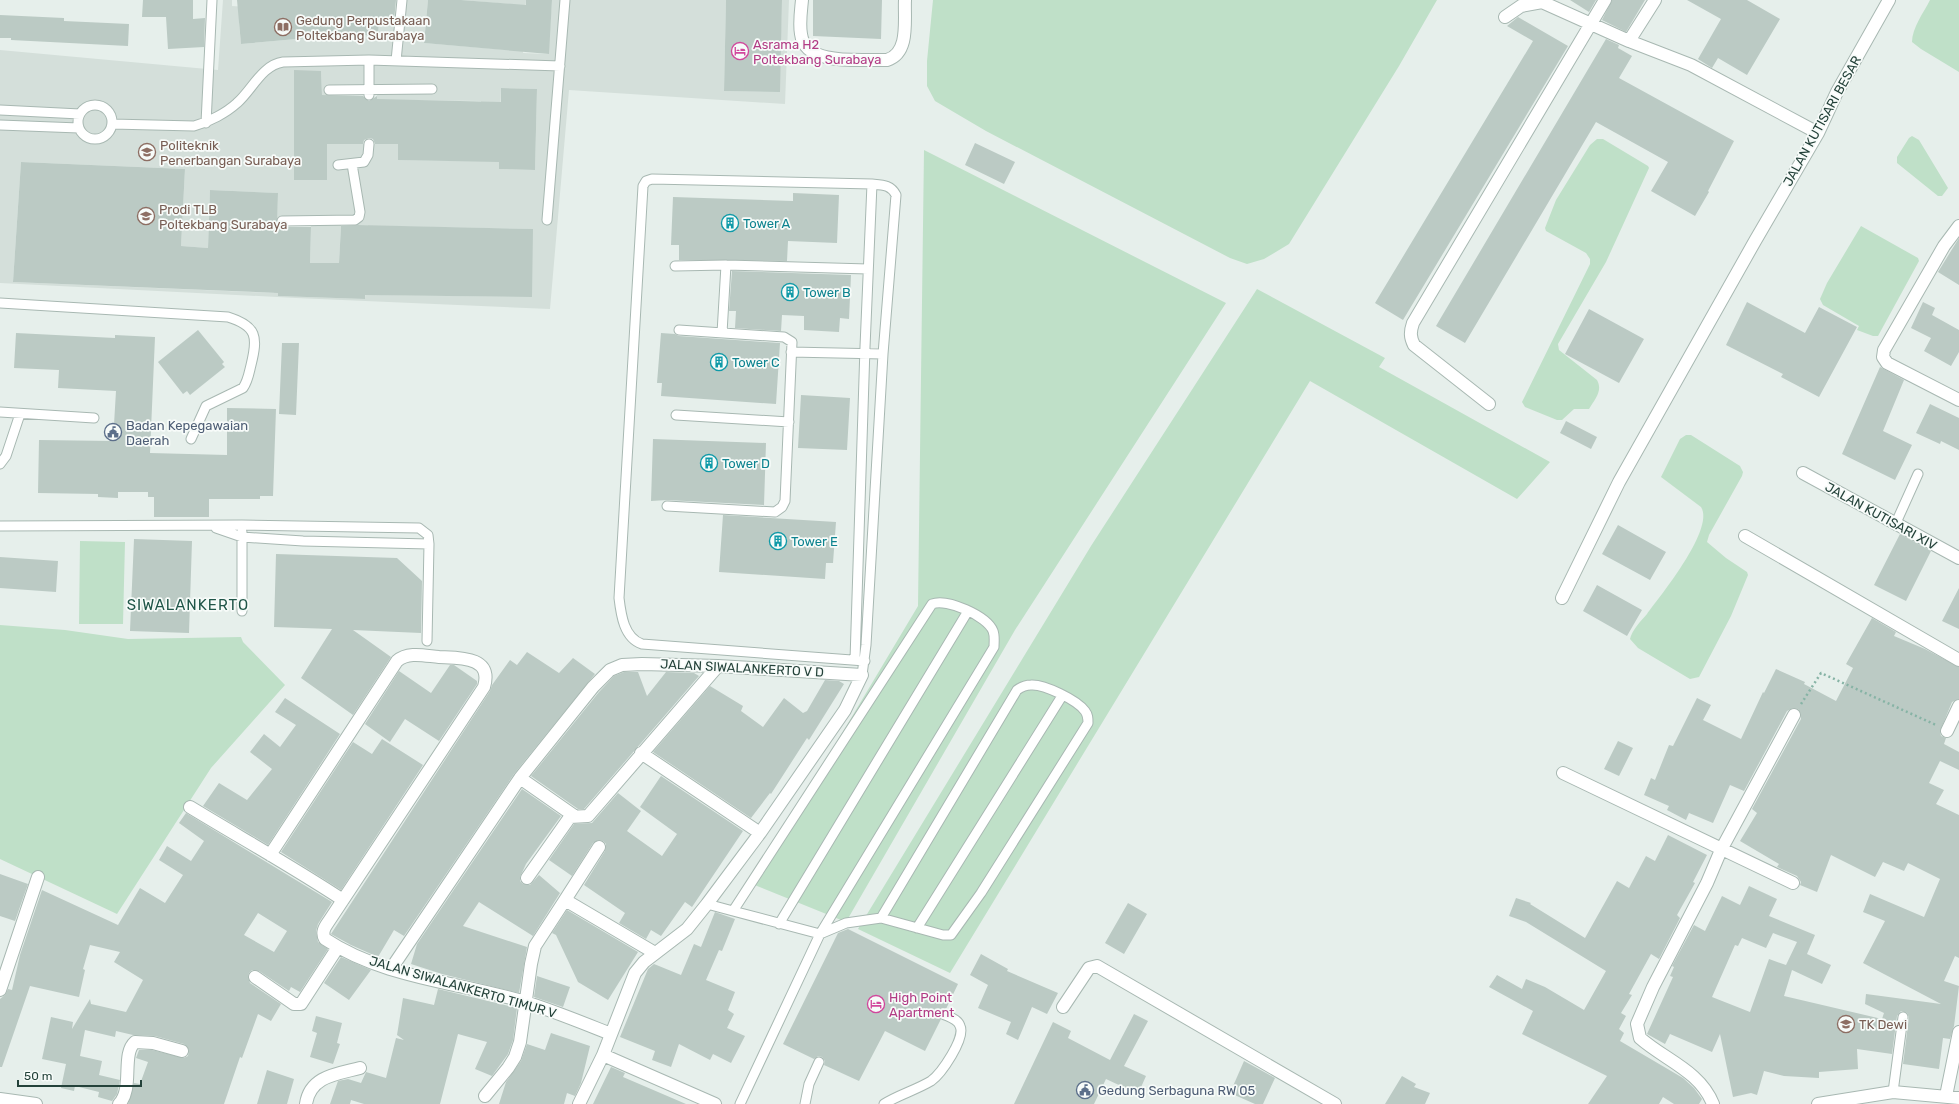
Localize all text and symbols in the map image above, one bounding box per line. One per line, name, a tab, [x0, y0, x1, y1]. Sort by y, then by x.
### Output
place label: Gedung Perpustakaan Poltekbang Surabaya	[296, 13, 430, 44]
library icon: Gedung Perpustakaan Poltekbang Surabaya	[273, 17, 293, 37]
place label: Asrama H2 Poltekbang Surabaya	[753, 37, 881, 68]
hotel icon: Asrama H2 Poltekbang Surabaya	[730, 41, 750, 61]
street label: JALAN KUTISARI BESAR	[1780, 53, 1864, 189]
place label: Politeknik Penerbangan Surabaya	[160, 138, 301, 169]
school or university icon: Politeknik Penerbangan Surabaya	[137, 142, 157, 162]
place label: Prodi TLB Poltekbang Surabaya	[159, 202, 287, 233]
school or university icon: Prodi TLB Poltekbang Surabaya	[136, 206, 156, 226]
building icon: Tower A	[720, 213, 740, 233]
place label: Tower A	[743, 216, 791, 231]
building icon: Tower B	[780, 282, 800, 302]
place label: Tower B	[803, 285, 851, 300]
building icon: Tower C	[709, 352, 729, 372]
place label: Tower C	[732, 355, 780, 370]
place label: Badan Kepegawaian Daerah	[126, 418, 248, 448]
public building icon: Badan Kepegawaian Daerah	[103, 422, 123, 442]
building icon: Tower D	[699, 453, 719, 473]
place label: Tower D	[722, 456, 770, 471]
street label: JALAN KUTISARI XIV	[1823, 479, 1940, 553]
building icon: Tower E	[768, 531, 788, 551]
place label: Tower E	[791, 534, 838, 549]
district label: SIWALANKERTO	[127, 596, 249, 614]
street label: JALAN SIWALANKERTO V D	[660, 656, 824, 680]
street label: JALAN SIWALANKERTO TIMUR V	[368, 953, 559, 1021]
place label: High Point Apartment	[889, 990, 954, 1020]
hotel icon: High Point Apartment	[866, 994, 886, 1014]
school or university icon: TK Dewi	[1836, 1014, 1856, 1034]
place label: TK Dewi	[1859, 1017, 1907, 1032]
scale bar	[18, 1062, 141, 1088]
text: 50 m	[24, 1069, 52, 1083]
public building icon: Gedung Serbaguna RW 05	[1075, 1080, 1095, 1100]
place label: Gedung Serbaguna RW 05	[1098, 1083, 1256, 1099]

